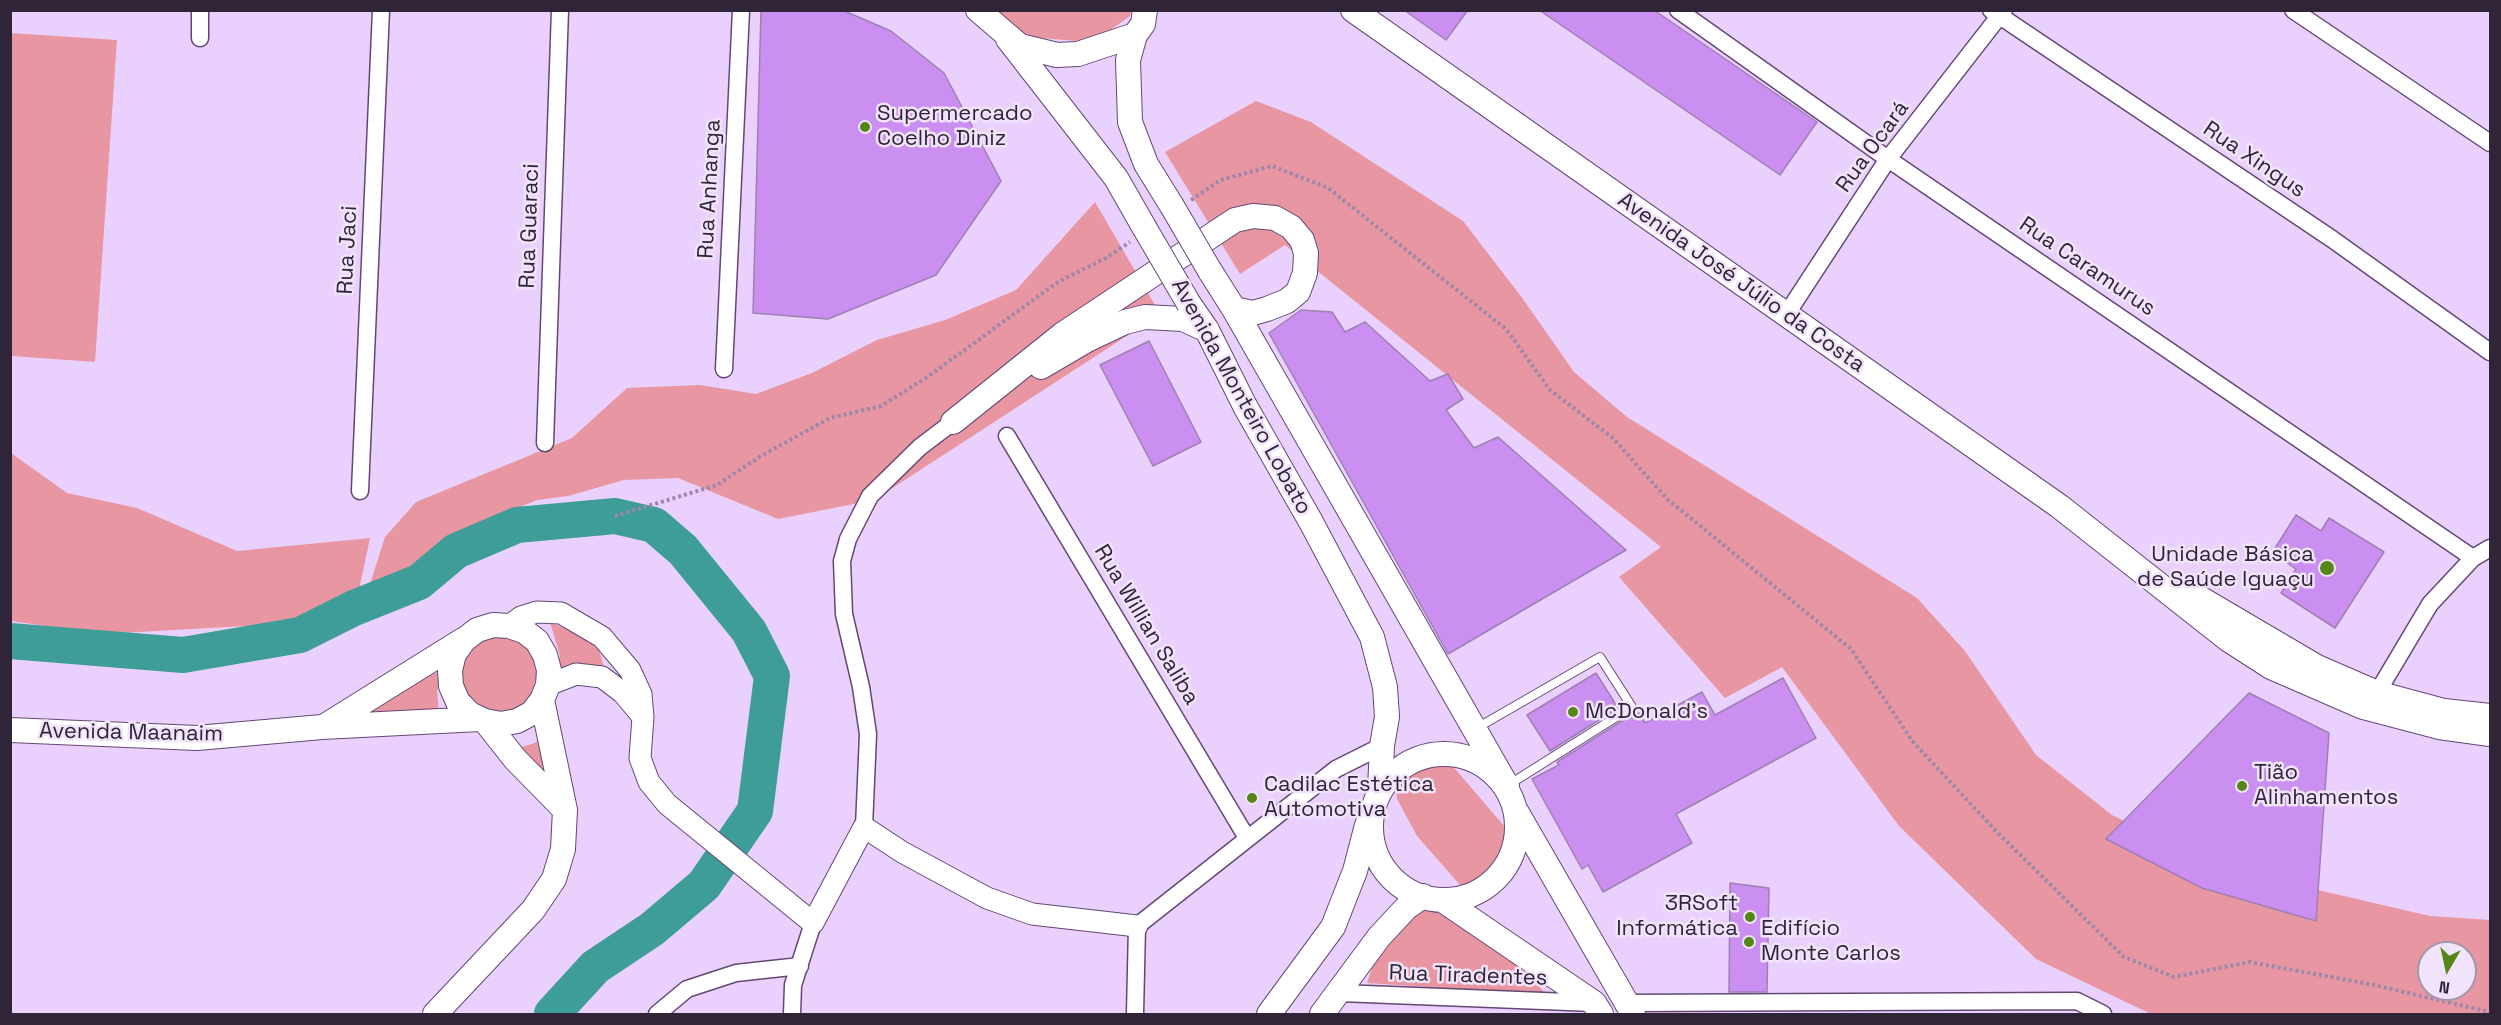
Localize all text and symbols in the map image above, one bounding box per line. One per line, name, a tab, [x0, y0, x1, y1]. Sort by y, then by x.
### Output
street label: Rua Ocará	[1831, 96, 1915, 198]
place label: Supermercado Coelho Diniz	[877, 101, 1033, 152]
street label: Rua Xingus	[2198, 116, 2310, 204]
street label: Rua Anhanga	[693, 119, 727, 259]
marker: Supermercado Coelho Diniz	[858, 120, 872, 134]
street label: Rua Guaraci	[515, 163, 545, 289]
street label: Avenida José Júlio da Costa	[1612, 187, 1870, 379]
street label: Rua Jaci	[332, 205, 364, 295]
street label: Rua Caramurus	[2014, 212, 2160, 322]
street label: Avenida Monteiro Lobato	[1165, 275, 1317, 519]
street label: Rua Willian Saliba	[1088, 540, 1204, 710]
place label: Unidade Básica de Saúde Iguaçu	[2137, 542, 2314, 594]
marker: Unidade Básica de Saúde Iguaçu	[2318, 559, 2336, 577]
place label: McDonald's	[1585, 699, 1708, 725]
marker: McDonald's	[1566, 705, 1580, 719]
street label: Avenida Maanaim	[39, 718, 223, 748]
place label: Tião Alinhamentos	[2254, 760, 2398, 812]
place label: Cadilac Estética Automotiva	[1264, 772, 1434, 824]
marker: Tião Alinhamentos	[2235, 779, 2249, 793]
marker: Cadilac Estética Automotiva	[1245, 791, 1259, 805]
place label: 3RSoft Informática	[1616, 891, 1738, 942]
marker: 3RSoft Informática	[1743, 910, 1757, 924]
place label: Edifício Monte Carlos	[1761, 916, 1901, 968]
marker: Edifício Monte Carlos	[1742, 935, 1756, 949]
north arrow	[2417, 941, 2477, 1001]
street label: Rua Tiradentes	[1388, 960, 1548, 992]
text: N	[2437, 976, 2451, 999]

